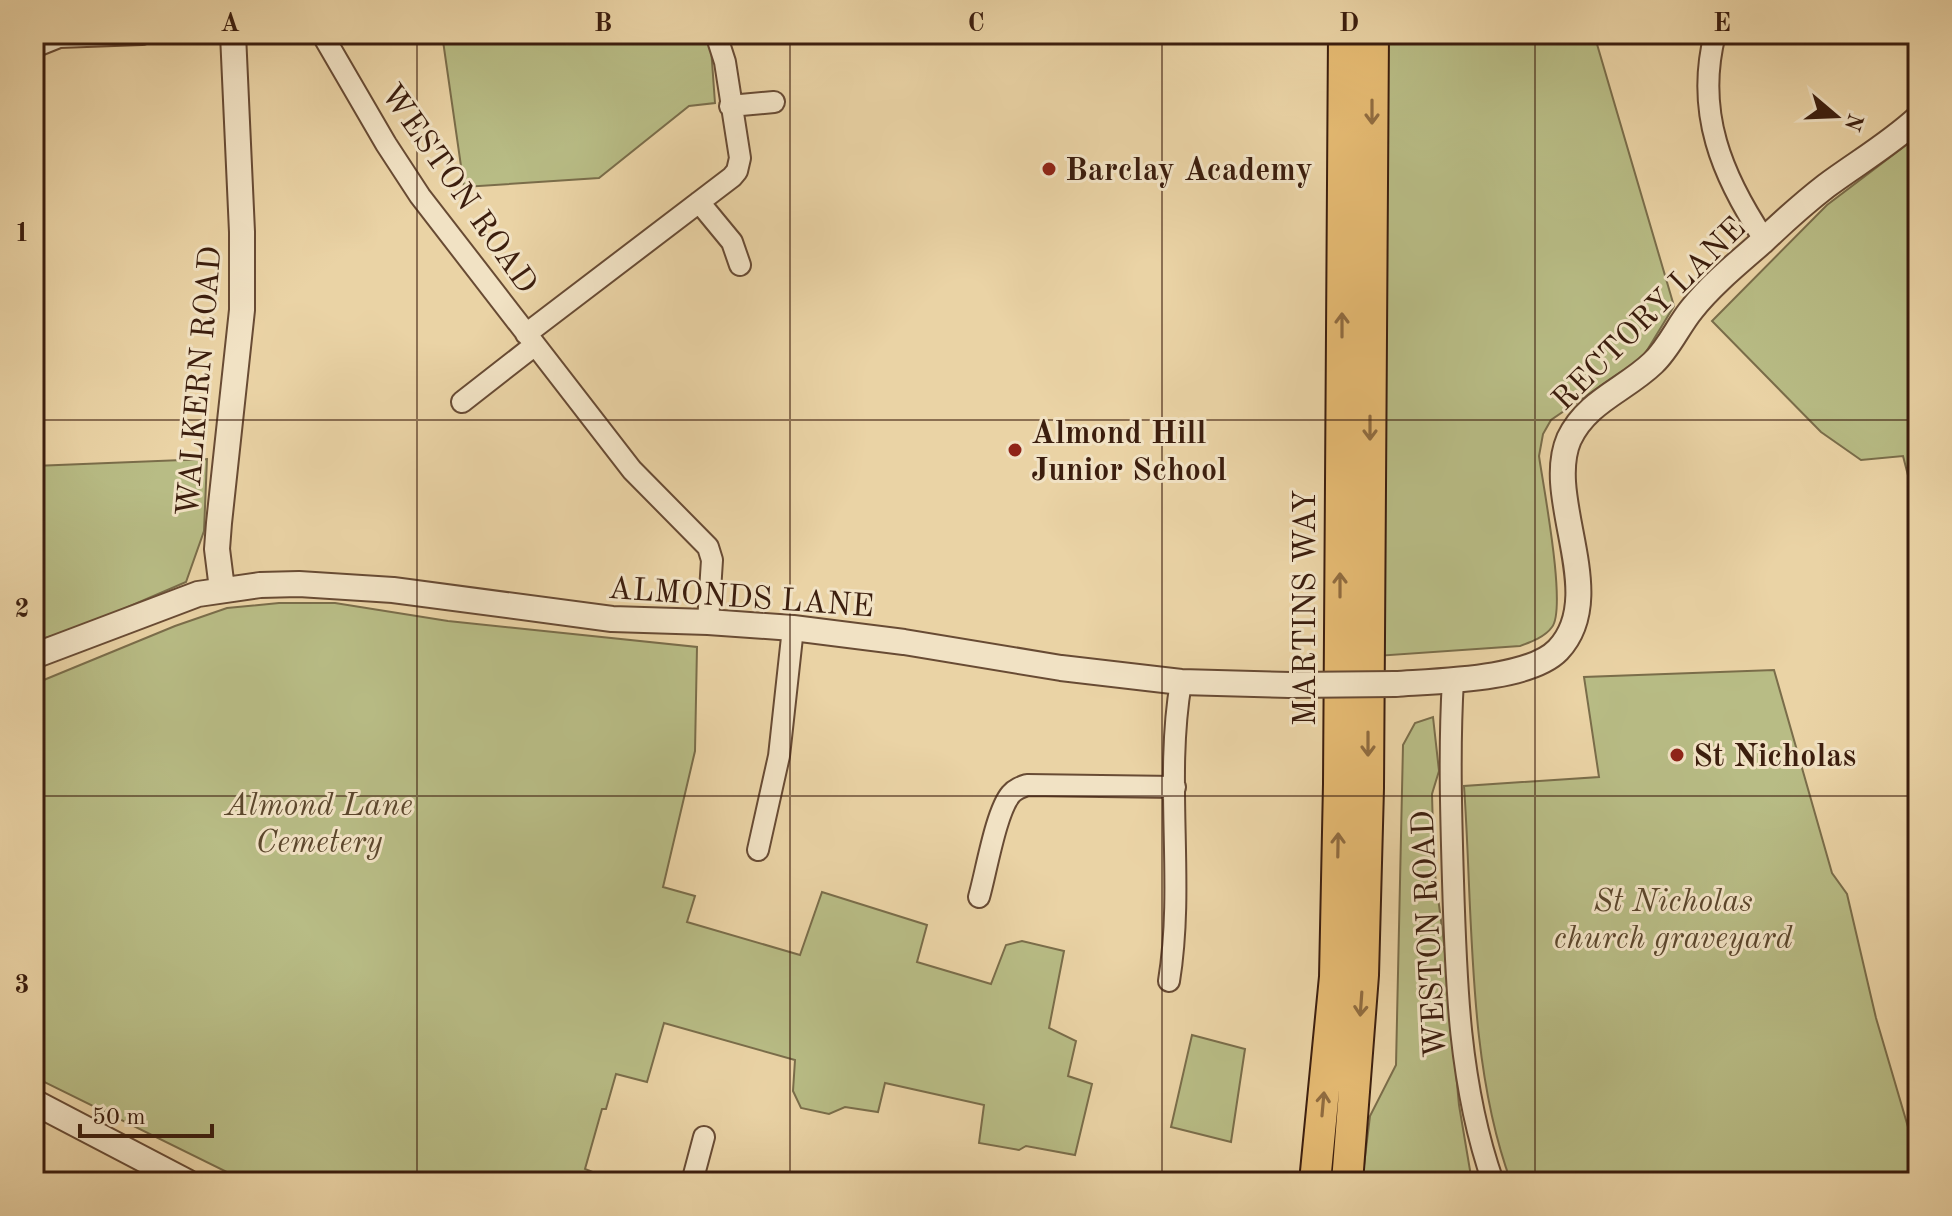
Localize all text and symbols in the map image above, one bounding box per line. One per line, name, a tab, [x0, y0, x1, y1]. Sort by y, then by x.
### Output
text: A	[220, 11, 240, 37]
text: B	[594, 11, 612, 37]
text: C	[967, 11, 985, 37]
text: D	[1339, 11, 1359, 37]
text: E	[1713, 11, 1731, 37]
north arrow	[1796, 76, 1876, 156]
street label: WESTON ROAD	[373, 79, 542, 300]
one-way arrow	[1365, 98, 1380, 125]
text: N	[1840, 110, 1866, 134]
place label: Barclay Academy	[1065, 156, 1313, 188]
marker: Barclay Academy	[1040, 160, 1058, 178]
street label: RECTORY LANE	[1548, 213, 1753, 418]
text: 1	[14, 221, 30, 247]
street label: WALKERN ROAD	[173, 245, 229, 518]
one-way arrow	[1334, 312, 1350, 339]
one-way arrow	[1362, 414, 1378, 441]
place label: Almond Hill Junior School	[1031, 419, 1227, 488]
marker: Almond Hill Junior School	[1006, 441, 1024, 459]
street label: MARTINS WAY	[1291, 490, 1323, 726]
one-way arrow	[1333, 572, 1348, 599]
street label: ALMONDS LANE	[607, 574, 875, 624]
text: 2	[14, 597, 30, 623]
one-way arrow	[1360, 730, 1376, 757]
place label: St Nicholas	[1693, 742, 1856, 774]
marker: St Nicholas	[1668, 746, 1686, 764]
park label: Almond Lane Cemetery	[223, 791, 413, 860]
street label: WESTON ROAD	[1409, 809, 1453, 1058]
one-way arrow	[1330, 832, 1346, 859]
park label: St Nicholas church graveyard	[1554, 887, 1793, 956]
text: 3	[14, 973, 30, 999]
one-way arrow	[1353, 990, 1368, 1017]
scale bar	[80, 1088, 212, 1138]
one-way arrow	[1316, 1091, 1331, 1118]
text: 50 m	[92, 1106, 146, 1130]

